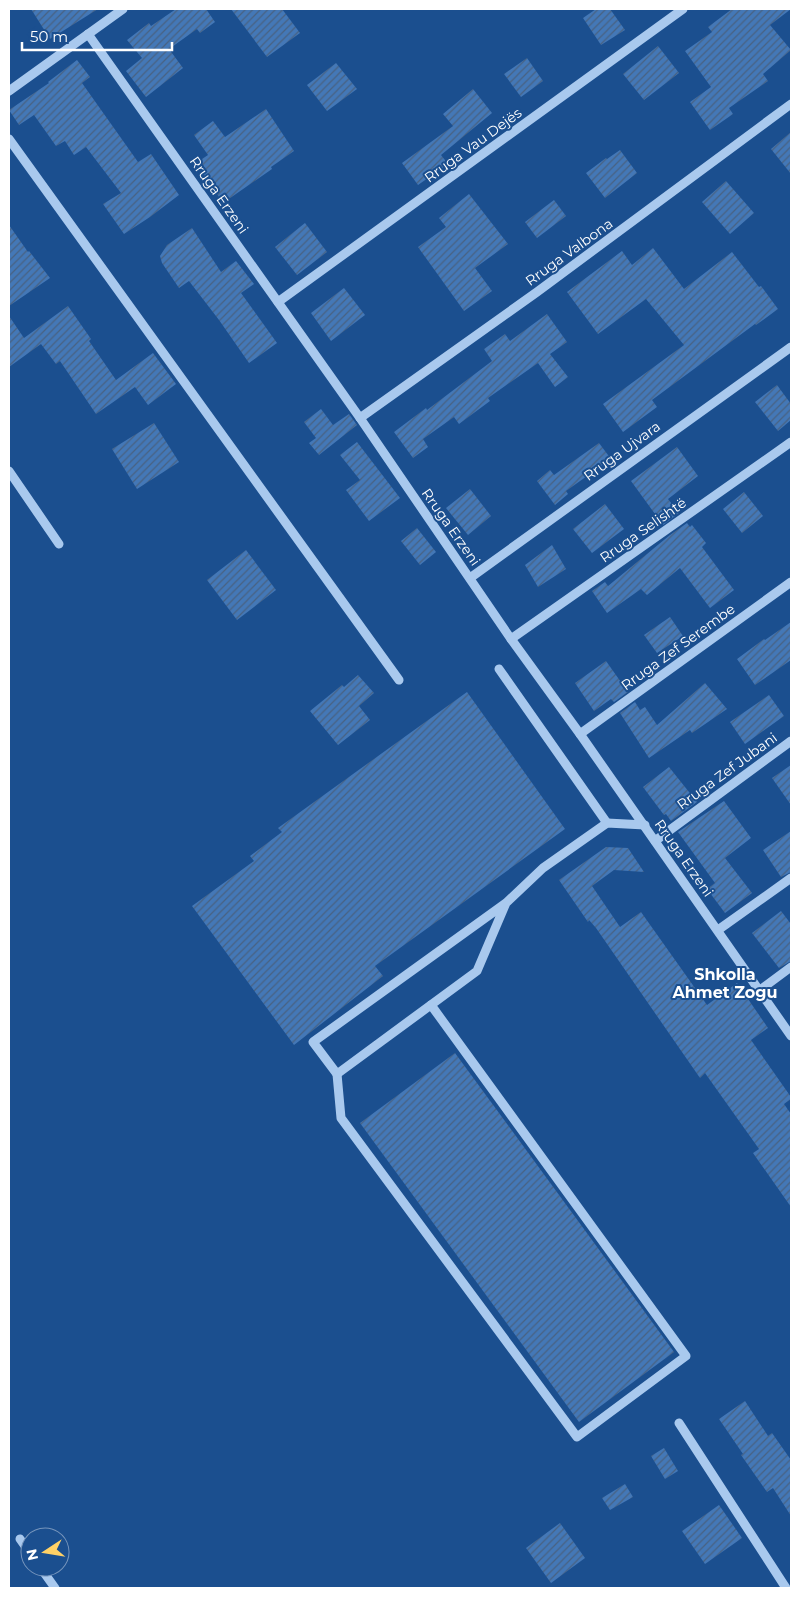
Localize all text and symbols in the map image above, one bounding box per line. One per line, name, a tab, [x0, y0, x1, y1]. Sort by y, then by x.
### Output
scale bar	[22, 20, 172, 52]
text: 50 m	[30, 27, 68, 46]
street label: Rruga Vau Dejës	[421, 104, 525, 186]
street label: Rruga Erzeni	[186, 153, 252, 237]
street label: Rruga Valbona	[522, 214, 616, 290]
street label: Rruga Ujvara	[580, 417, 664, 485]
street label: Rruga Erzeni	[418, 485, 484, 569]
street label: Rruga Selishtë	[596, 494, 690, 566]
street label: Rruga Zef Serembe	[618, 600, 738, 694]
street label: Rruga Zef Jubani	[673, 729, 781, 813]
street label: Rruga Erzeni	[651, 816, 717, 900]
district label: Shkolla Ahmet Zogu	[671, 965, 778, 1002]
north arrow	[20, 1527, 70, 1577]
text: N	[22, 1547, 42, 1562]

